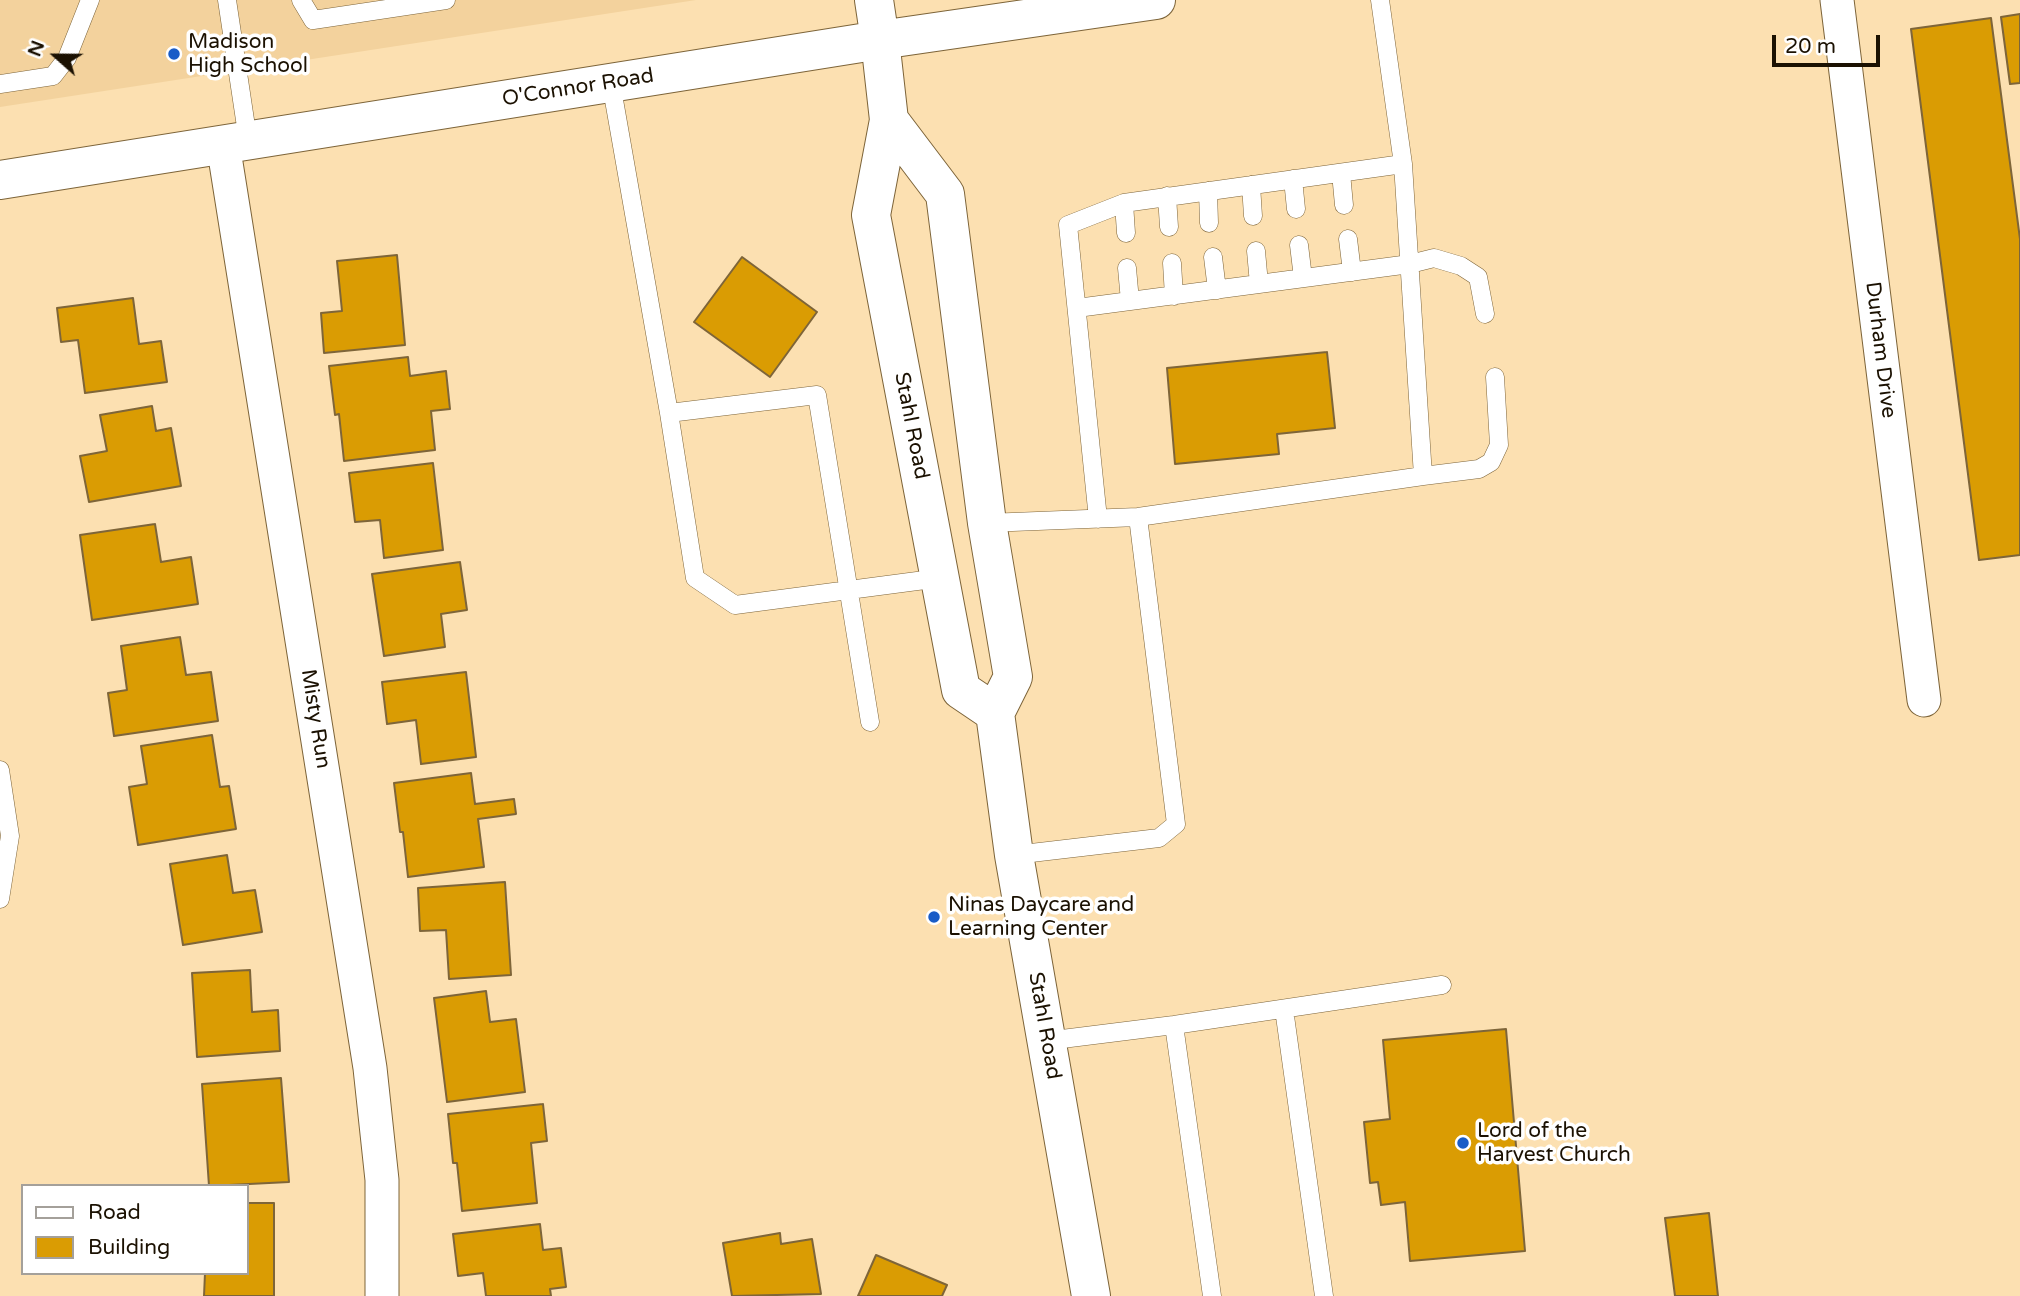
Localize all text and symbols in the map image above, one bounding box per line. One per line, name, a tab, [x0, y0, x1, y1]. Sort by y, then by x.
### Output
north arrow	[21, 21, 91, 91]
scale bar	[1775, 21, 1884, 65]
place label: Madison High School	[188, 29, 308, 79]
text: 20 m	[1785, 34, 1836, 59]
text: N	[23, 37, 49, 60]
marker: Madison High School	[166, 46, 182, 62]
street label: O'Connor Road	[500, 64, 656, 112]
street label: Durham Drive	[1859, 280, 1901, 420]
street label: Stahl Road	[888, 370, 934, 482]
street label: Misty Run	[295, 667, 335, 771]
place label: Ninas Daycare and Learning Center	[948, 892, 1134, 942]
marker: Ninas Daycare and Learning Center	[926, 909, 942, 925]
street label: Stahl Road	[1022, 970, 1066, 1082]
place label: Lord of the Harvest Church	[1477, 1118, 1631, 1168]
marker: Lord of the Harvest Church	[1455, 1135, 1471, 1151]
legend	[21, 1184, 248, 1275]
text: Road	[88, 1200, 141, 1225]
text: Building	[88, 1235, 170, 1260]

